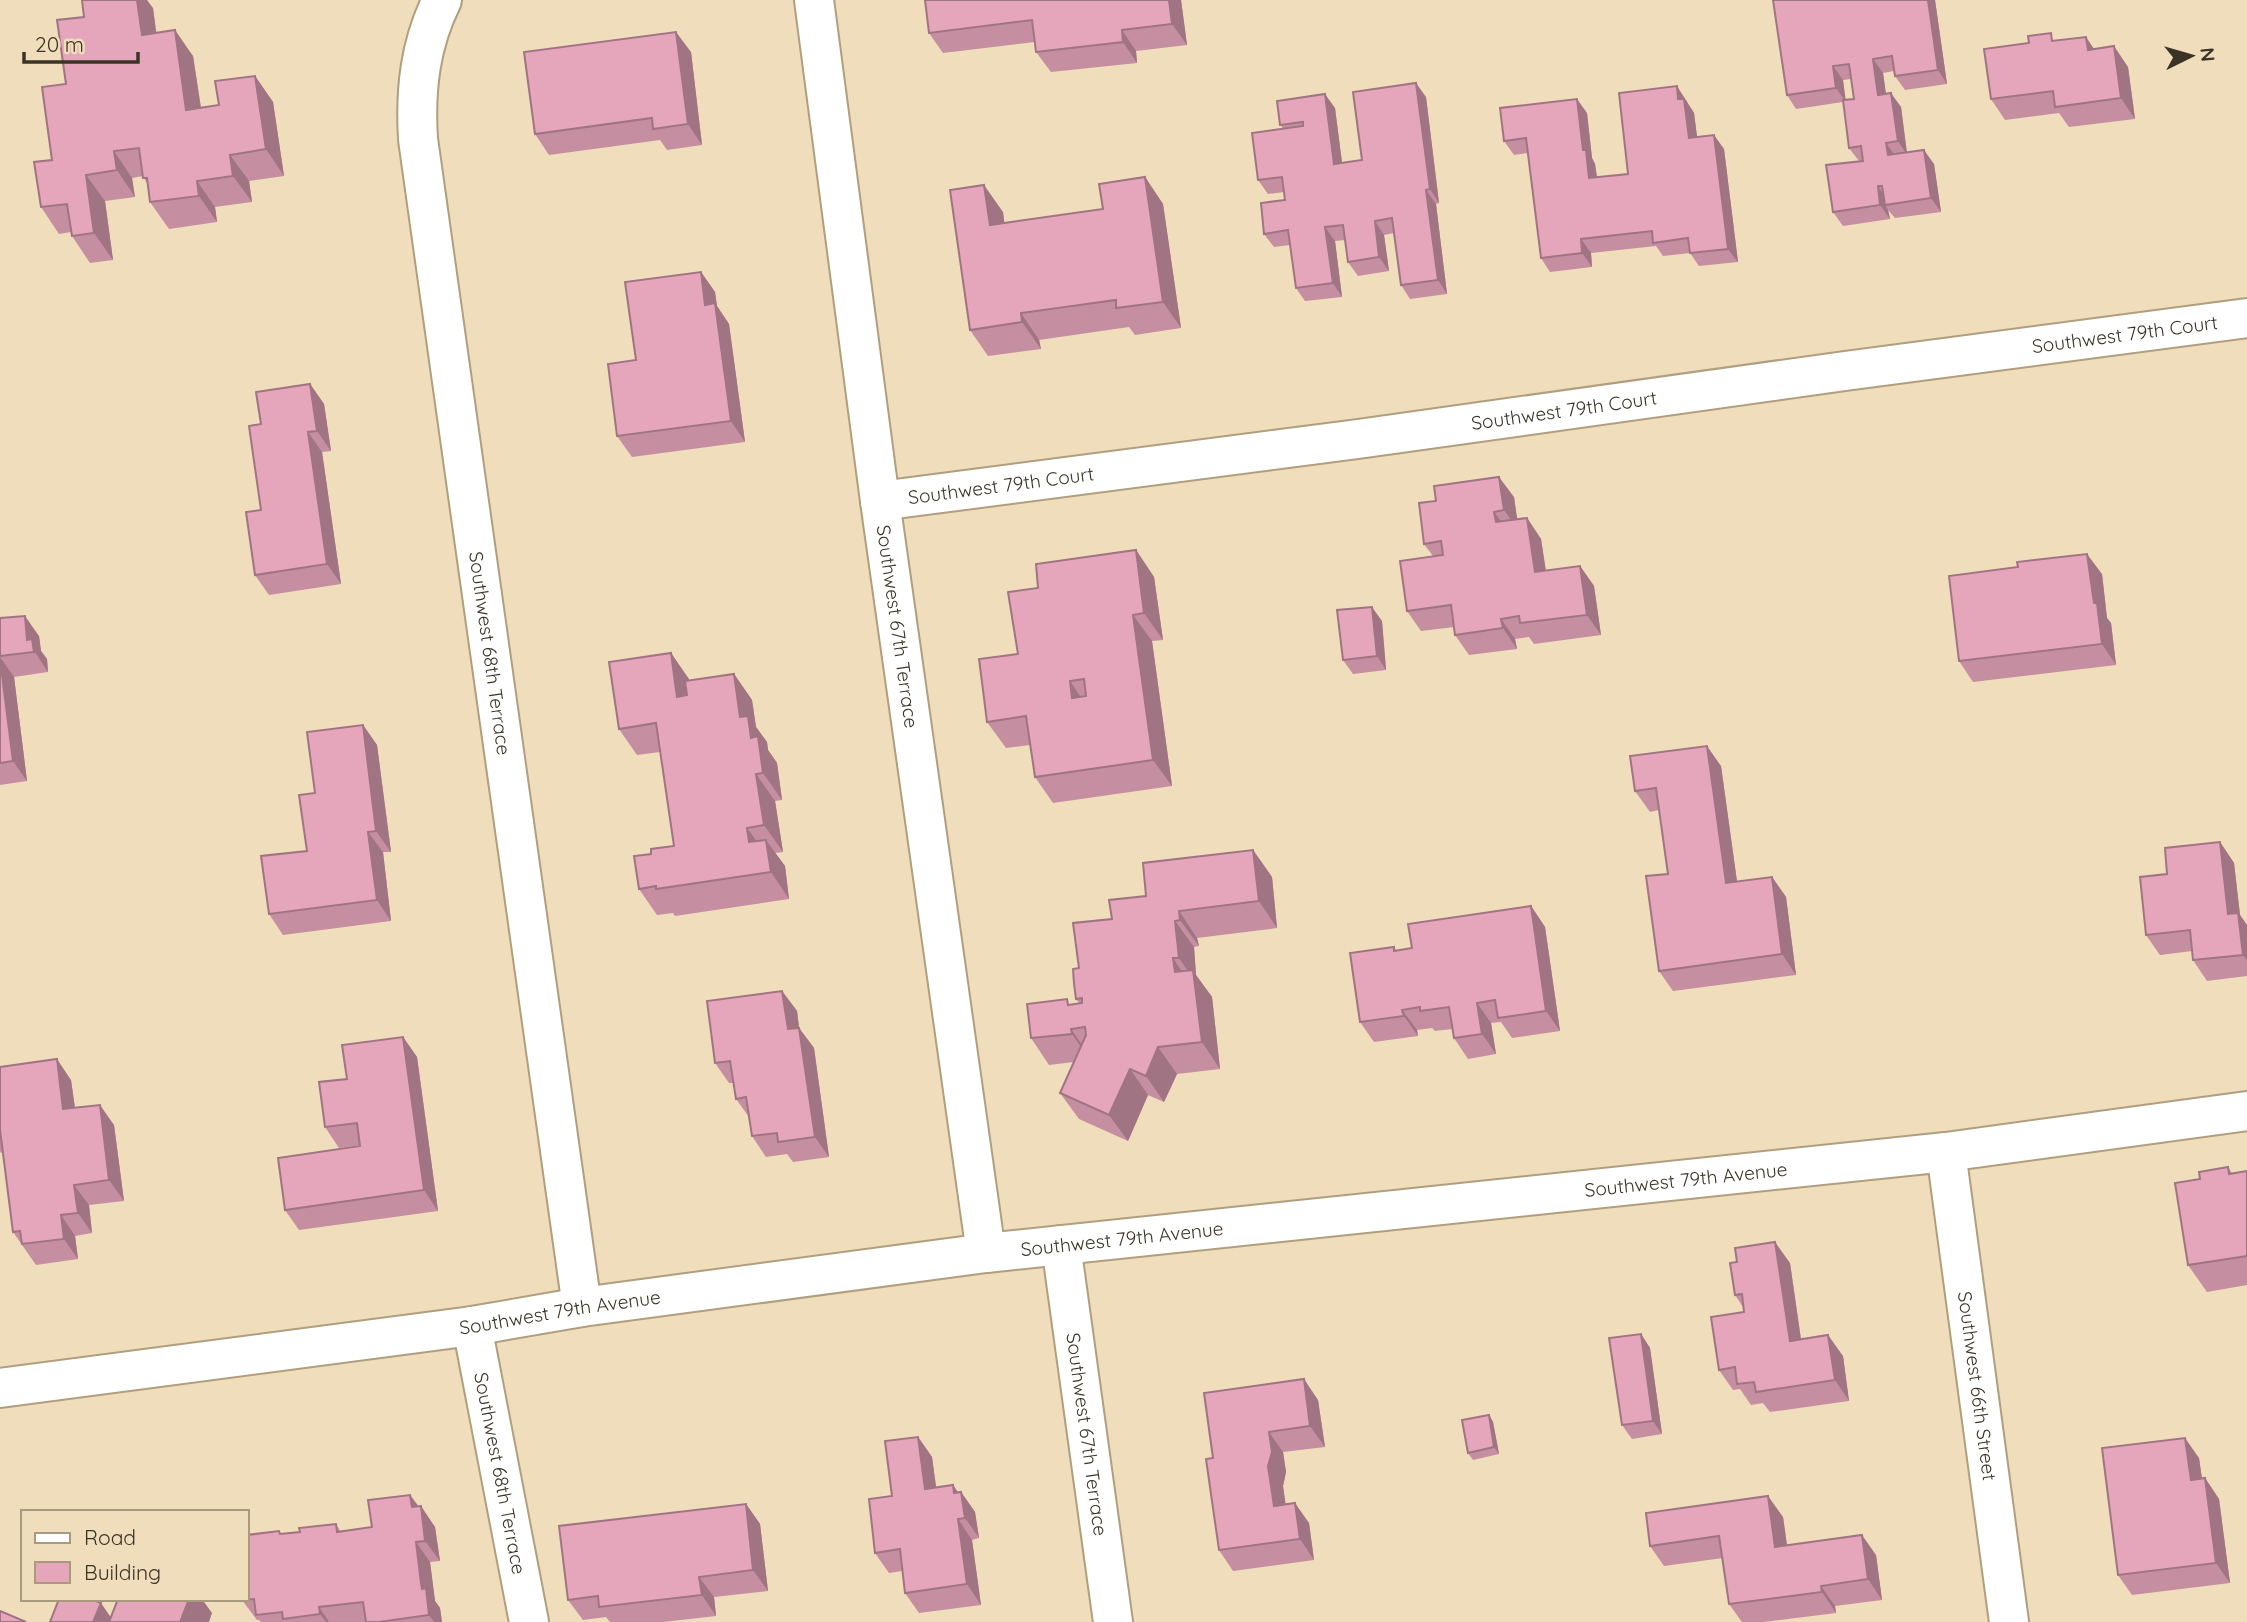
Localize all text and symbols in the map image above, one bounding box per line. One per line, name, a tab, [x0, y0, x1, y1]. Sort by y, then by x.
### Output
scale bar	[24, 21, 138, 65]
north arrow	[2156, 21, 2226, 91]
text: 20 m	[35, 31, 84, 57]
text: N	[2195, 47, 2220, 63]
street label: Southwest 79th Court	[2031, 310, 2219, 358]
street label: Southwest 79th Court	[1470, 385, 1658, 435]
street label: Southwest 79th Court	[907, 461, 1095, 509]
street label: Southwest 67th Terrace	[872, 523, 924, 729]
street label: Southwest 68th Terrace	[464, 550, 516, 757]
street label: Southwest 79th Avenue	[1583, 1157, 1788, 1202]
street label: Southwest 79th Avenue	[1019, 1216, 1225, 1261]
street label: Southwest 79th Avenue	[458, 1285, 662, 1340]
street label: Southwest 66th Street	[1953, 1290, 2002, 1482]
street label: Southwest 67th Terrace	[1061, 1331, 1113, 1537]
street label: Southwest 68th Terrace	[469, 1370, 532, 1576]
legend	[21, 1510, 248, 1601]
text: Road	[84, 1524, 136, 1550]
text: Building	[84, 1559, 161, 1585]

